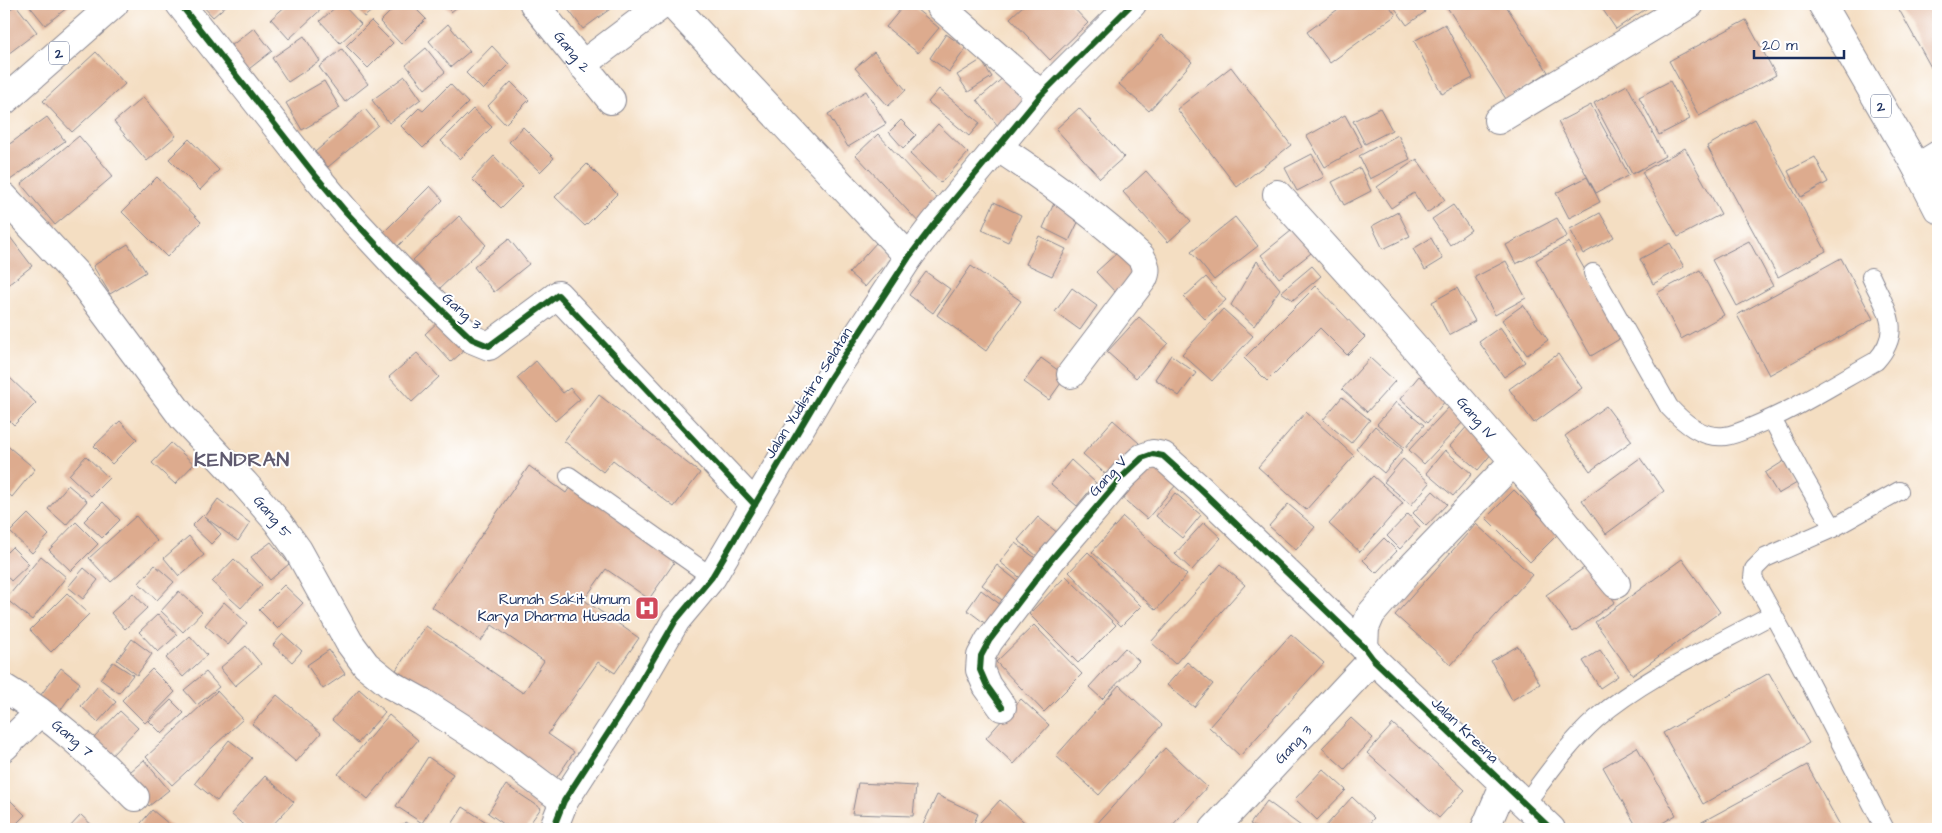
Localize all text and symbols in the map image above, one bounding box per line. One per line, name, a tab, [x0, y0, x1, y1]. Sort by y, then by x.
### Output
street label: Gang 2	[549, 27, 595, 77]
scale bar	[1754, 28, 1844, 60]
text: 20 m	[1762, 35, 1798, 56]
road number: 2	[49, 42, 69, 64]
road number: 2	[1871, 94, 1891, 118]
street label: Gang 3	[437, 288, 486, 336]
street label: Jalan Yudistira Selatan	[759, 323, 858, 463]
street label: Gang IV	[1451, 392, 1501, 445]
district label: KENDRAN	[194, 446, 290, 474]
street label: Gang V	[1084, 451, 1134, 502]
street label: Gang 5	[248, 491, 296, 543]
place label: Rumah Sakit Umum Karya Dharma Husada	[478, 589, 630, 628]
hospital icon: Rumah Sakit Umum Karya Dharma Husada	[634, 595, 660, 621]
street label: Jalan Kresna	[1426, 693, 1504, 768]
street label: Gang 7	[47, 715, 98, 762]
street label: Gang 3	[1270, 720, 1318, 769]

